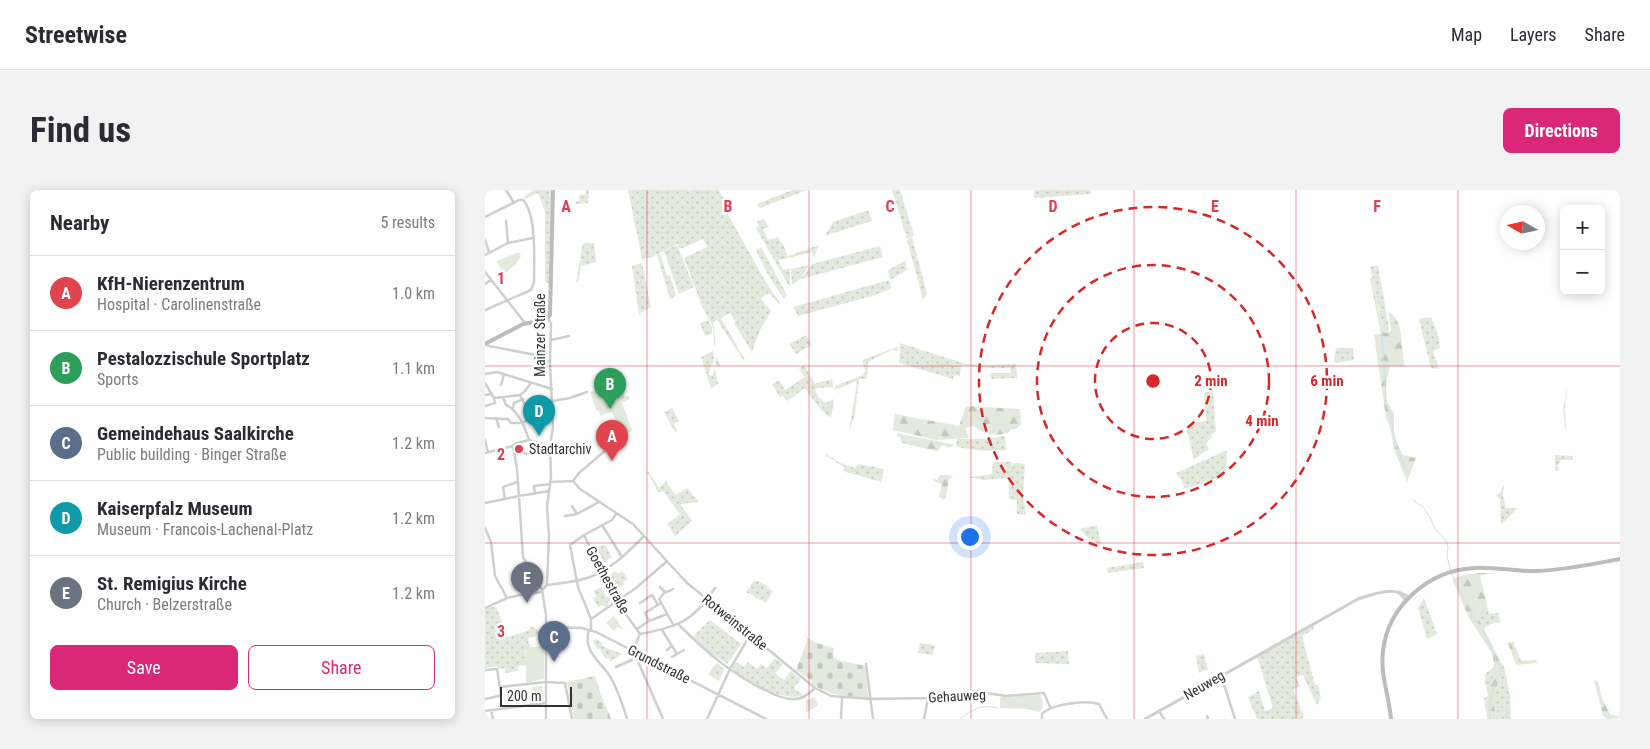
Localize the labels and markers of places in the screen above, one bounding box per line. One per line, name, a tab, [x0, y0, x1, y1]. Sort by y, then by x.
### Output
pin: B	[594, 368, 626, 409]
centre of rings	[1144, 372, 1162, 390]
pin: D	[523, 395, 555, 436]
pin: A	[596, 420, 628, 461]
place label: Stadtarchiv	[529, 441, 591, 457]
marker: Stadtarchiv	[513, 443, 525, 455]
pin: E	[511, 562, 543, 603]
pin: C	[538, 621, 570, 662]

